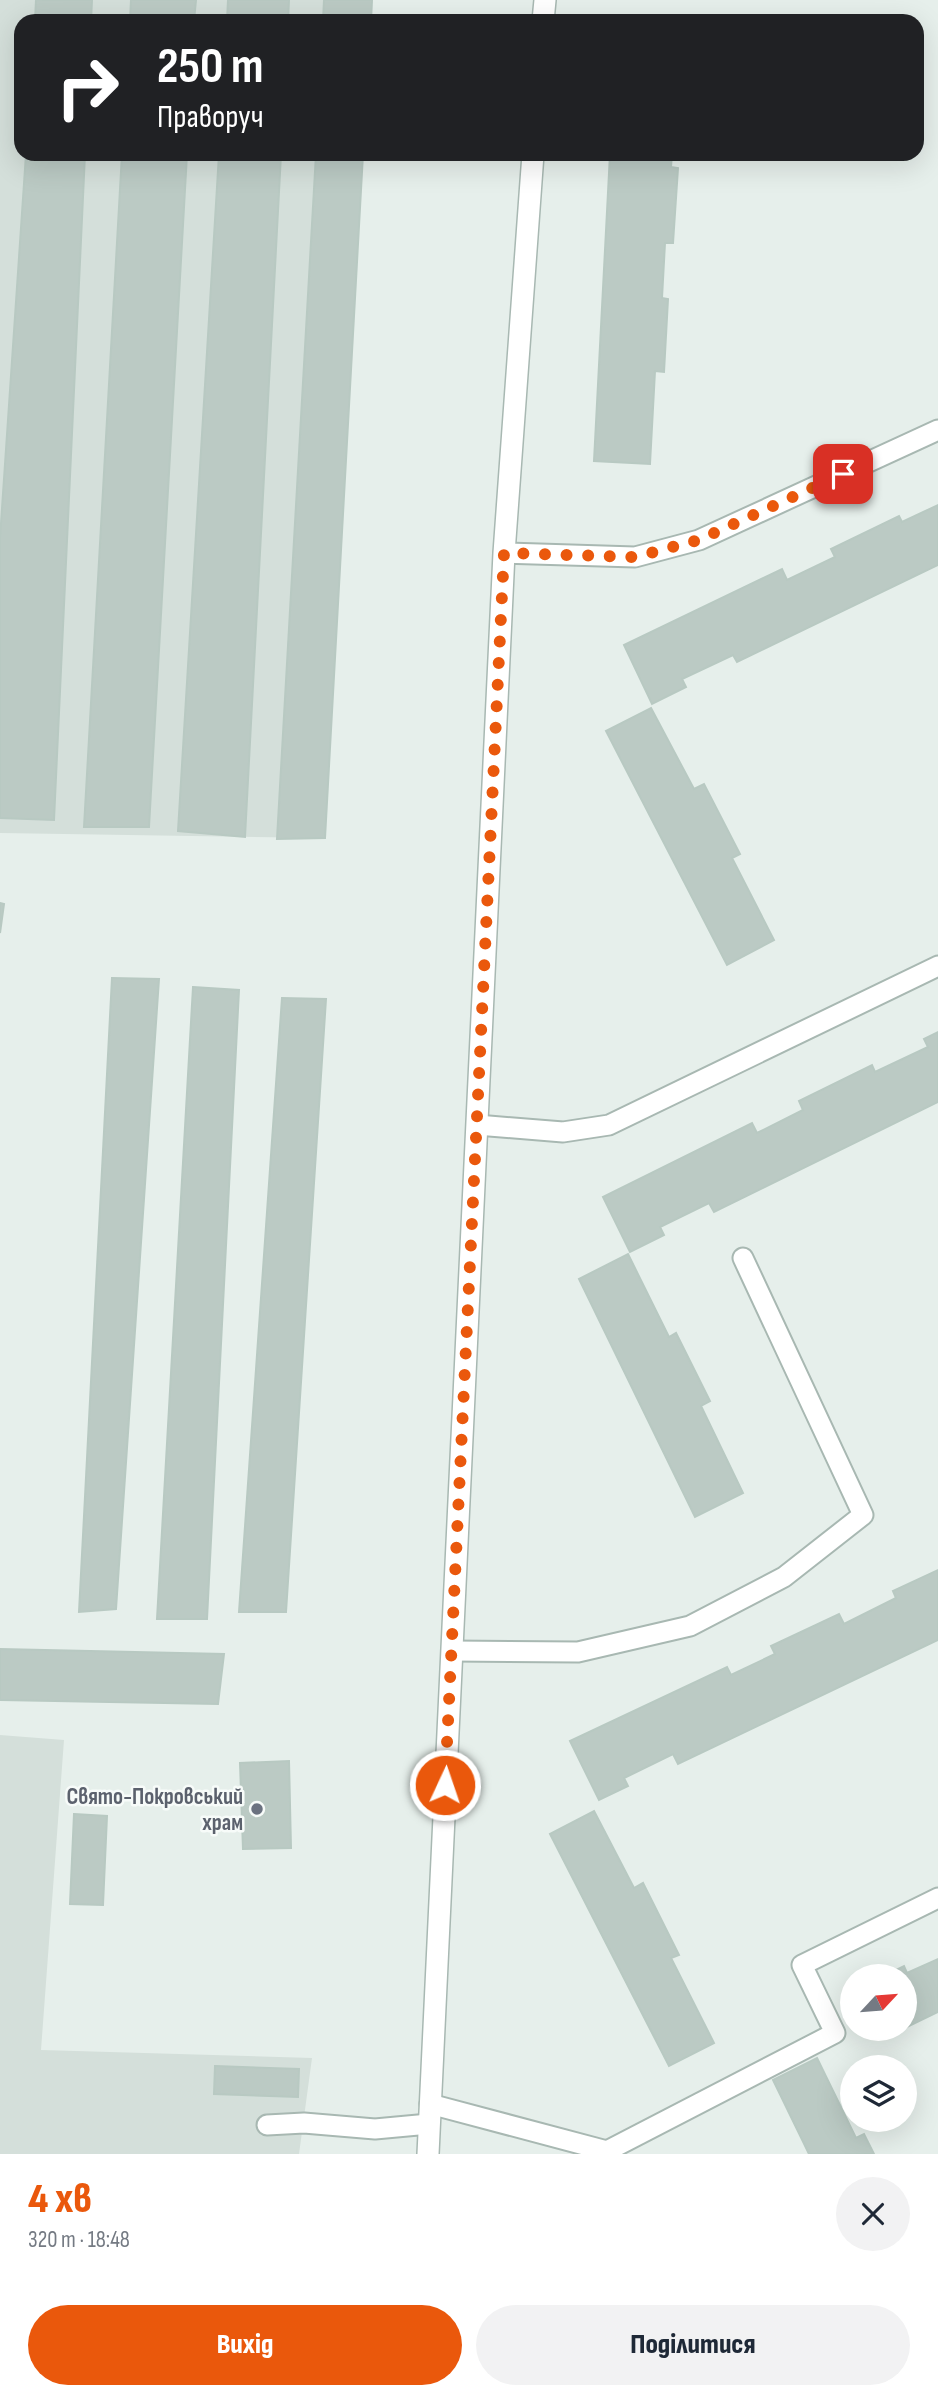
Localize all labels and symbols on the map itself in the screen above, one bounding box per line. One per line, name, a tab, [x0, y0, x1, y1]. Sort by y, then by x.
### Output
pin	[813, 444, 873, 504]
position arrow	[408, 1748, 482, 1822]
place label: Свято-Покровський храм	[66, 1783, 243, 1837]
marker: Свято-Покровський храм	[249, 1801, 265, 1817]
north arrow	[840, 1964, 917, 2040]

